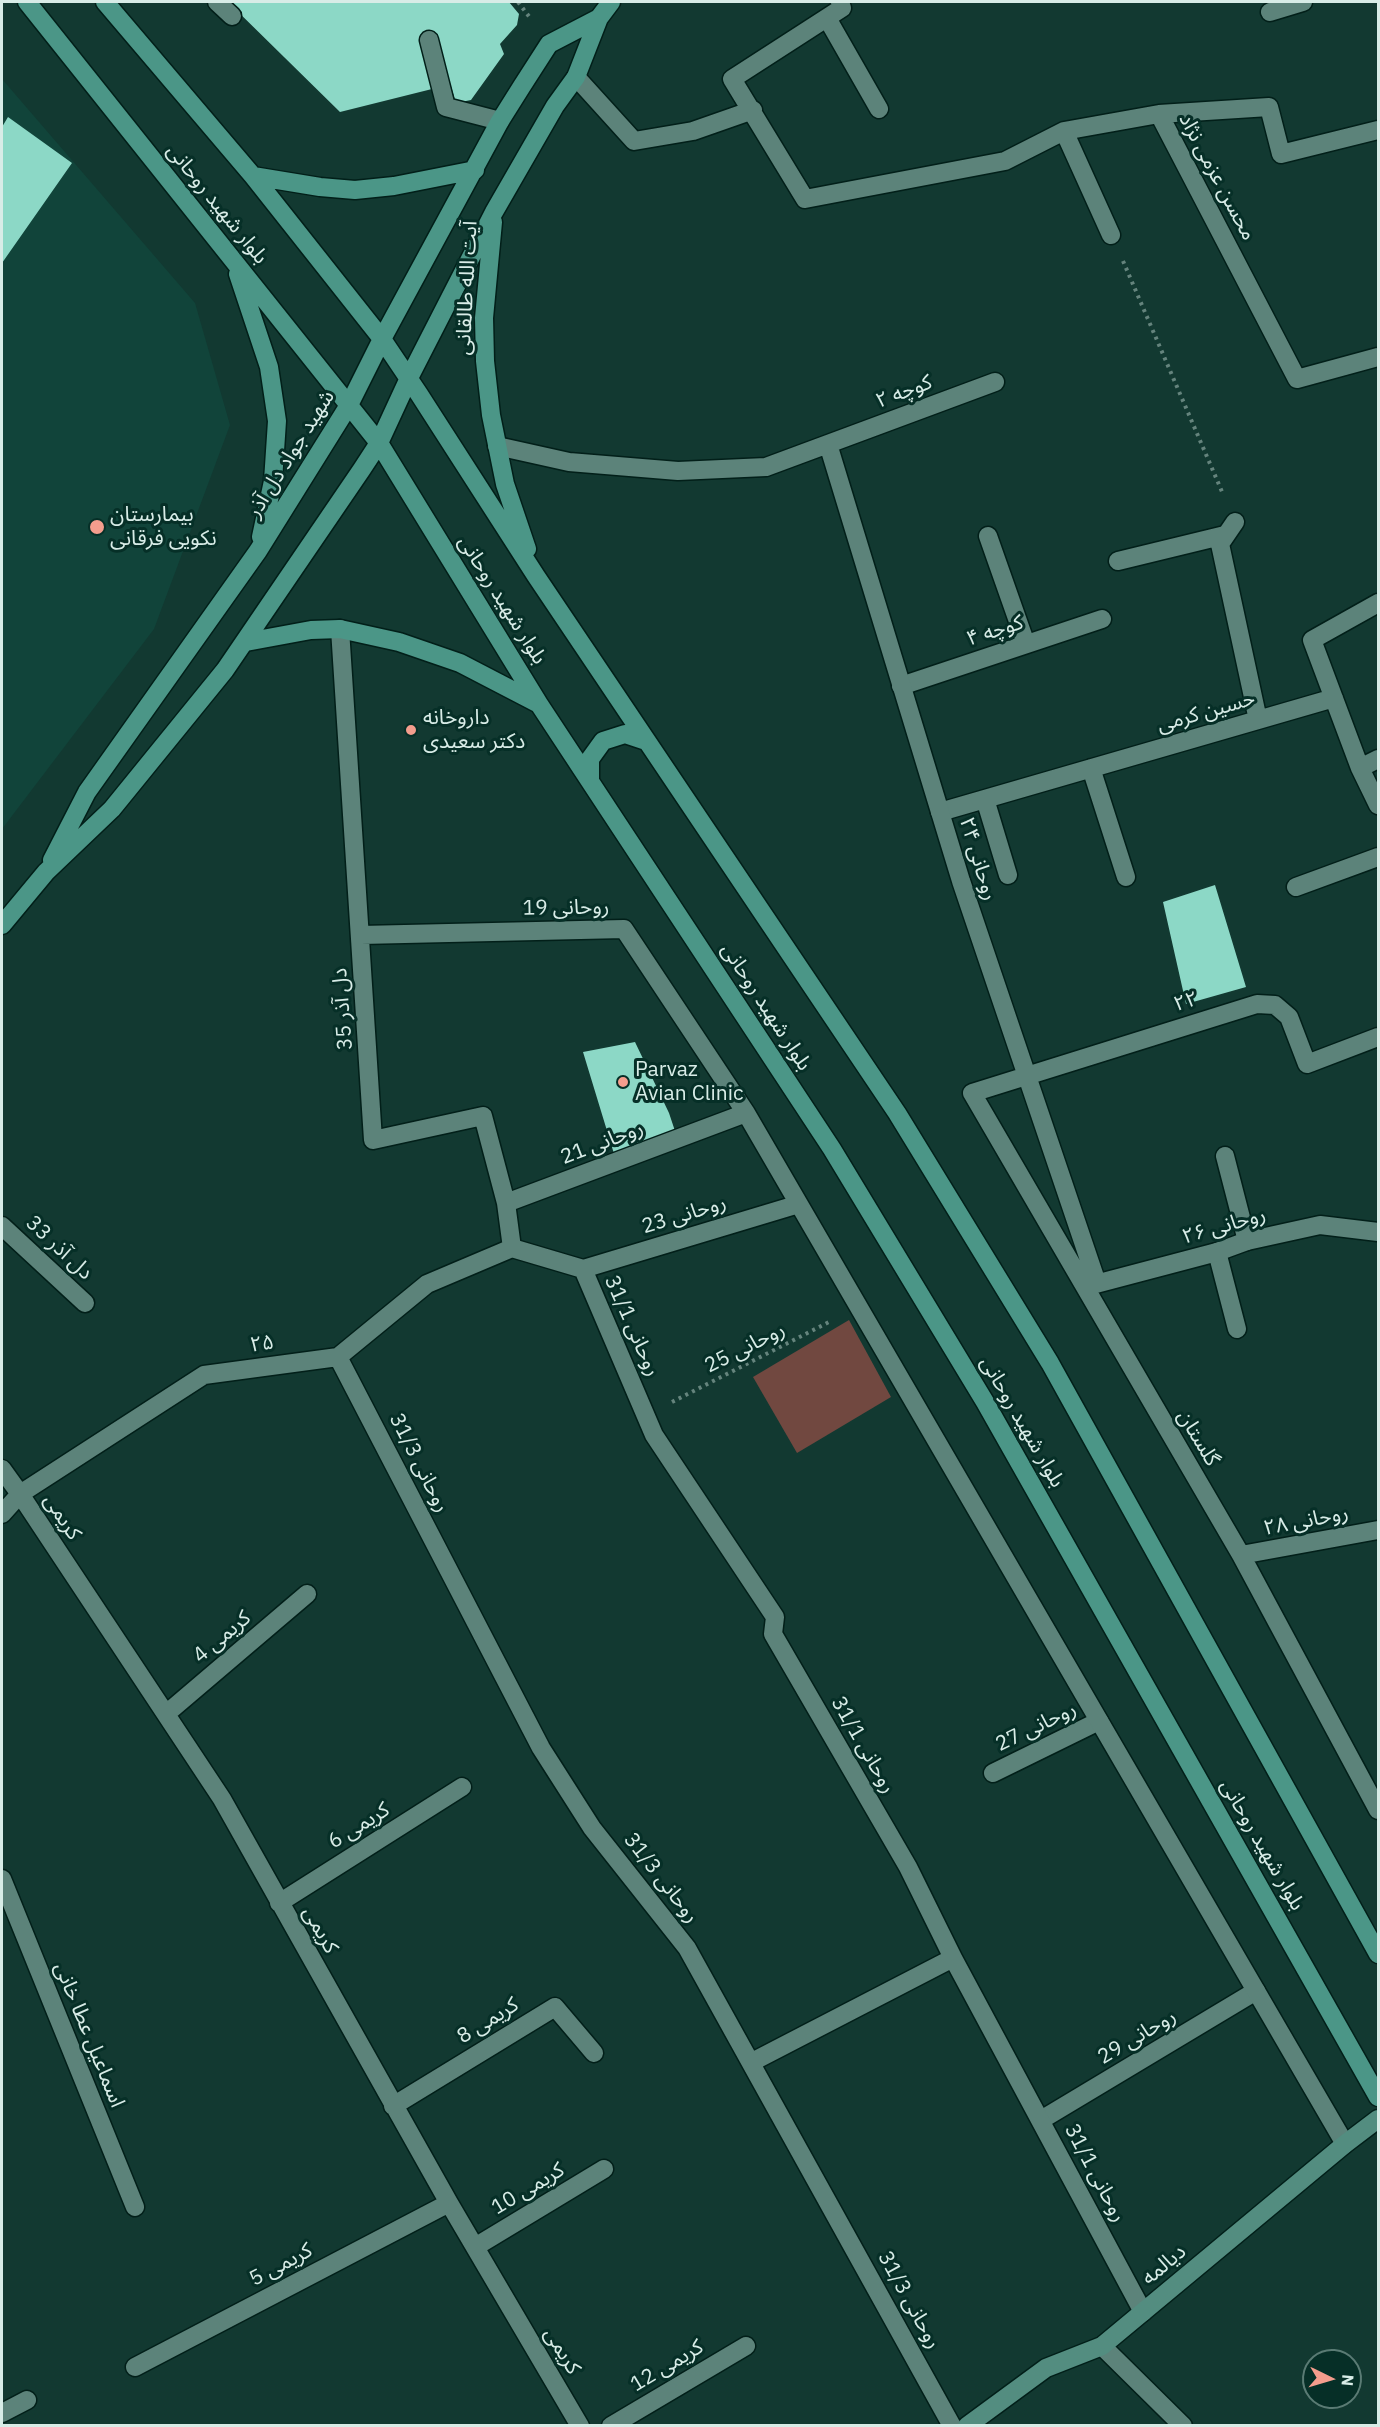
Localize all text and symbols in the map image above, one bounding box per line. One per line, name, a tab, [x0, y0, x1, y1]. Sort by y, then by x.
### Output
street label: محسن عزمی نژاد	[1173, 109, 1261, 245]
street label: بلوار شهید روحانی	[161, 139, 273, 269]
street label: آیت الله طالقانی	[451, 220, 483, 356]
street label: کوچه ۲	[872, 370, 936, 414]
street label: شهید جواد دل آذر	[242, 386, 340, 522]
place label: بیمارستان نکویی فرقانی	[110, 502, 217, 552]
marker: بیمارستان نکویی فرقانی	[88, 518, 106, 536]
street label: بلوار شهید روحانی	[452, 531, 552, 669]
street label: کوچه ۴	[963, 610, 1027, 652]
street label: حسین کرمی	[1154, 686, 1258, 738]
place label: داروخانه دکتر سعیدی	[423, 705, 525, 755]
marker: داروخانه دکتر سعیدی	[404, 723, 418, 737]
street label: روحانی ۲۴	[953, 814, 1003, 904]
street label: روحانی 19	[522, 895, 610, 921]
street label: بلوار شهید روحانی	[715, 938, 817, 1076]
street label: دل آذر 35	[328, 967, 358, 1051]
street label: ۲۲	[1171, 986, 1201, 1018]
place label: Parvaz Avian Clinic	[635, 1057, 743, 1107]
marker: Parvaz Avian Clinic	[616, 1075, 630, 1089]
street label: روحانی 21	[557, 1116, 647, 1170]
street label: روحانی 23	[639, 1190, 729, 1240]
street label: روحانی ۲۶	[1179, 1202, 1269, 1250]
street label: دل آذر 33	[20, 1211, 98, 1285]
street label: روحانی 31/1	[599, 1272, 665, 1380]
street label: روحانی 25	[701, 1317, 789, 1379]
street label: ۲۵	[248, 1330, 276, 1358]
street label: بلوار شهید روحانی	[974, 1352, 1070, 1492]
street label: گلستان	[1171, 1405, 1225, 1471]
street label: روحانی 31/3	[383, 1409, 455, 1517]
street label: کریمی	[38, 1489, 86, 1545]
street label: روحانی ۲۸	[1262, 1500, 1350, 1542]
street label: کریمی 4	[188, 1606, 256, 1668]
street label: روحانی 31/1	[825, 1692, 901, 1798]
street label: روحانی 27	[991, 1697, 1081, 1757]
street label: بلوار شهید روحانی	[1214, 1775, 1310, 1915]
street label: کریمی 6	[324, 1797, 394, 1855]
street label: روحانی 31/3	[618, 1828, 704, 1928]
street label: کریمی	[297, 1902, 343, 1958]
street label: اسماعیل عطا خانی	[48, 1959, 130, 2111]
street label: کریمی 8	[453, 1992, 523, 2050]
street label: روحانی 29	[1093, 2004, 1181, 2070]
street label: روحانی 31/1	[1059, 2120, 1131, 2226]
street label: کریمی 10	[487, 2158, 569, 2220]
street label: کریمی 5	[245, 2238, 317, 2292]
street label: دیالمه	[1137, 2239, 1191, 2291]
street label: روحانی 31/3	[872, 2247, 946, 2353]
street label: کریمی	[538, 2323, 586, 2379]
street label: کریمی 12	[626, 2335, 708, 2397]
north arrow	[1302, 2349, 1362, 2409]
text: N	[1337, 2374, 1358, 2387]

